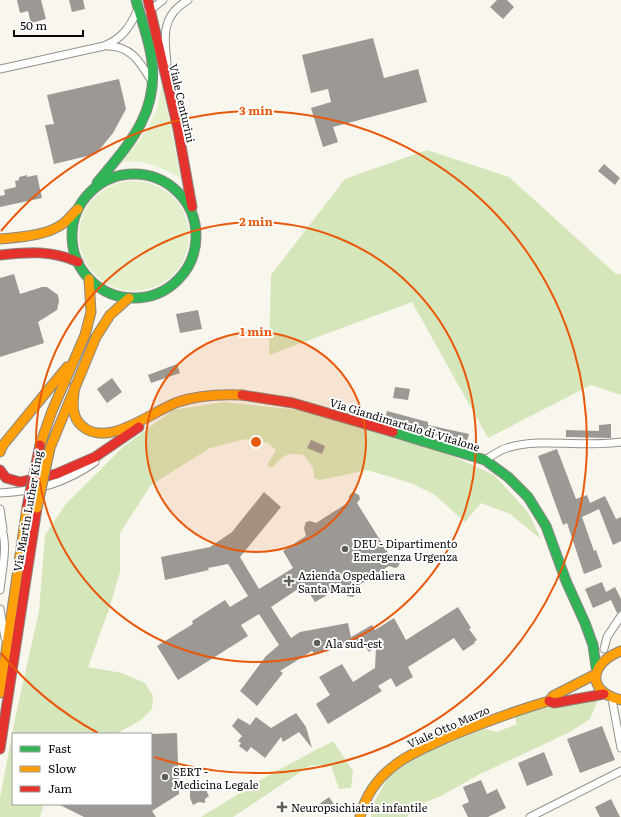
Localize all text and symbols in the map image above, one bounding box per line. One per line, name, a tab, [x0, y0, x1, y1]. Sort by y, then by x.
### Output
scale bar	[14, 12, 83, 38]
text: 50 m	[20, 16, 47, 34]
street label: Viale Centurini	[166, 62, 200, 144]
text: 3 min	[239, 101, 274, 119]
text: 2 min	[239, 212, 273, 230]
text: 1 min	[240, 322, 273, 340]
street label: Via Giandimartalo di Vitalone	[328, 394, 482, 455]
centre of rings	[249, 435, 263, 449]
street label: Via Martin Luther King	[8, 448, 46, 573]
place label: DEU - Dipartimento Emergenza Urgenza	[353, 535, 458, 564]
marker: DEU - Dipartimento Emergenza Urgenza	[340, 544, 350, 554]
place label: Azienda Ospedaliera Santa Maria	[298, 567, 405, 596]
marker: Azienda Ospedaliera Santa Maria	[283, 575, 295, 587]
place label: Ala sud-est	[325, 635, 383, 651]
marker: Ala sud-est	[312, 638, 322, 648]
street label: Viale Otto Marzo	[404, 701, 492, 751]
legend	[12, 733, 152, 805]
text: Fast	[48, 739, 72, 757]
text: Slow	[48, 759, 77, 777]
place label: SERT - Medicina Legale	[173, 763, 259, 792]
marker: SERT - Medicina Legale	[160, 772, 170, 782]
text: Jam	[48, 779, 73, 797]
place label: Neuropsichiatria infantile	[291, 799, 428, 815]
marker: Neuropsichiatria infantile	[276, 801, 288, 813]

